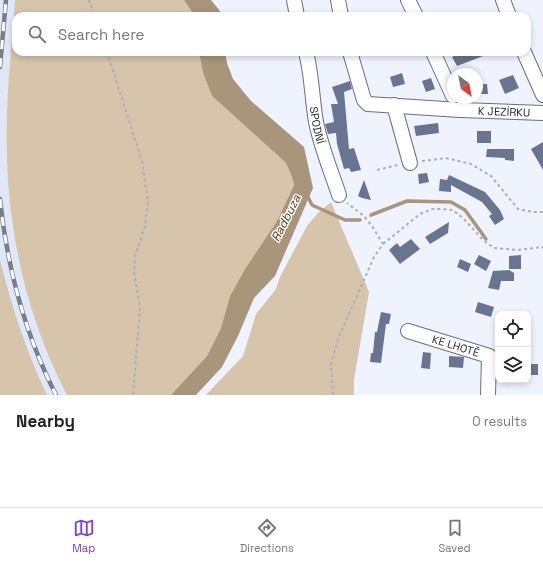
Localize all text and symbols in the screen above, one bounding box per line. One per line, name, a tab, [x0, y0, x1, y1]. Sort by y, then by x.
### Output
search box	[12, 12, 531, 56]
icon: search	[26, 23, 48, 45]
text: Search here	[58, 25, 144, 44]
north arrow	[447, 68, 483, 104]
street label: K JEZÍRKU	[478, 104, 531, 120]
street label: SPODNÍ	[307, 106, 328, 146]
water label: Radbuza	[267, 192, 305, 244]
map controls	[495, 311, 531, 383]
button: locate	[495, 311, 531, 347]
street label: KE LHOTĚ	[430, 332, 481, 360]
button: layers	[495, 347, 531, 383]
text: Nearby	[16, 410, 75, 432]
text: 0 results	[472, 413, 527, 430]
tab: Map	[72, 517, 95, 555]
tab: Directions	[240, 517, 294, 555]
tab: Saved	[439, 517, 471, 555]

